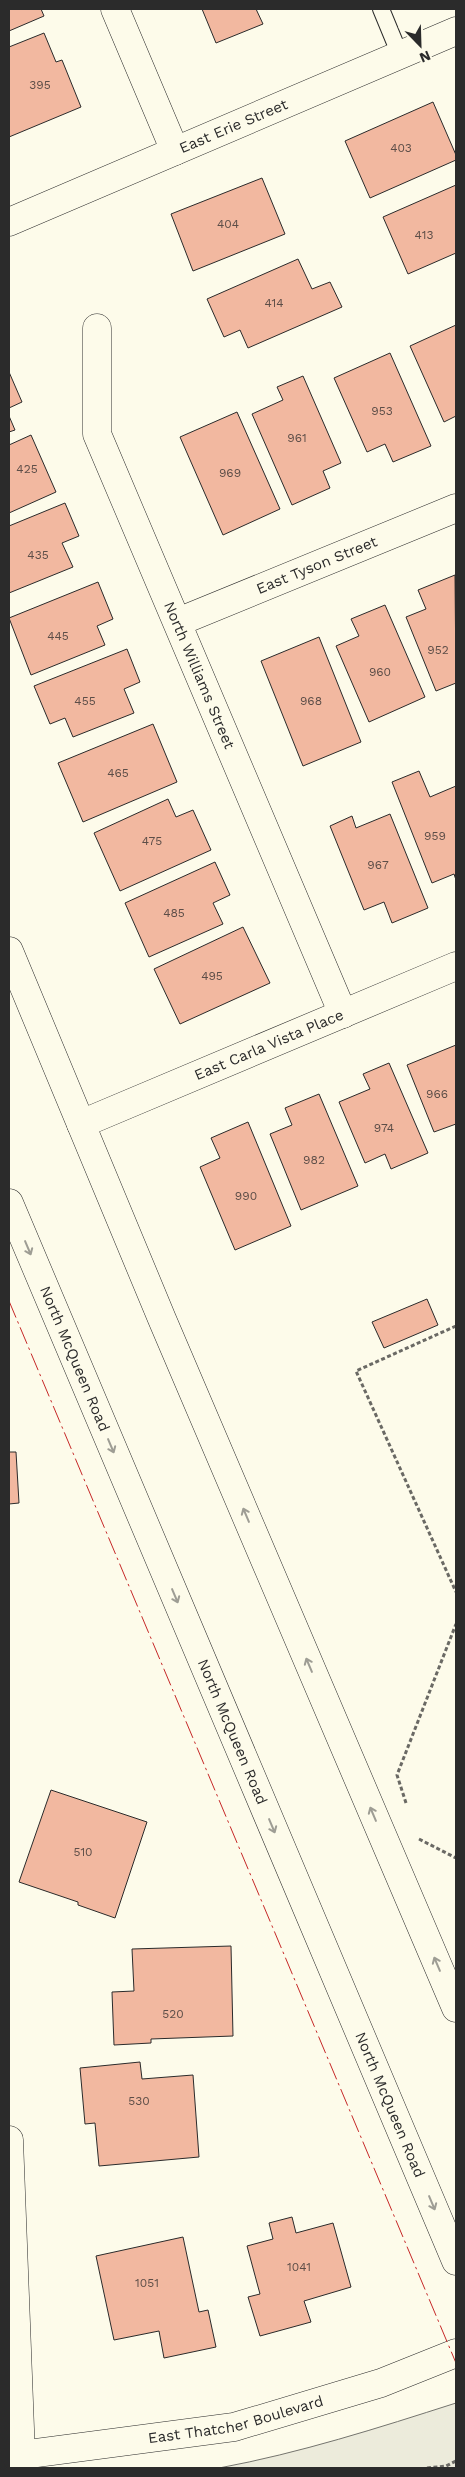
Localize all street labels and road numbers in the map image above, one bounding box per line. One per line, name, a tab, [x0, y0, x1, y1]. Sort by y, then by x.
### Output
street label: East Erie Street	[176, 95, 291, 157]
street label: East Tyson Street	[254, 532, 380, 598]
street label: North Williams Street	[160, 599, 239, 752]
street label: East Carla Vista Place	[192, 1005, 346, 1084]
street label: North McQueen Road	[36, 1283, 113, 1434]
street label: North McQueen Road	[194, 1656, 271, 1807]
street label: North McQueen Road	[351, 2029, 429, 2180]
street label: East Thatcher Boulevard	[147, 2392, 325, 2447]

